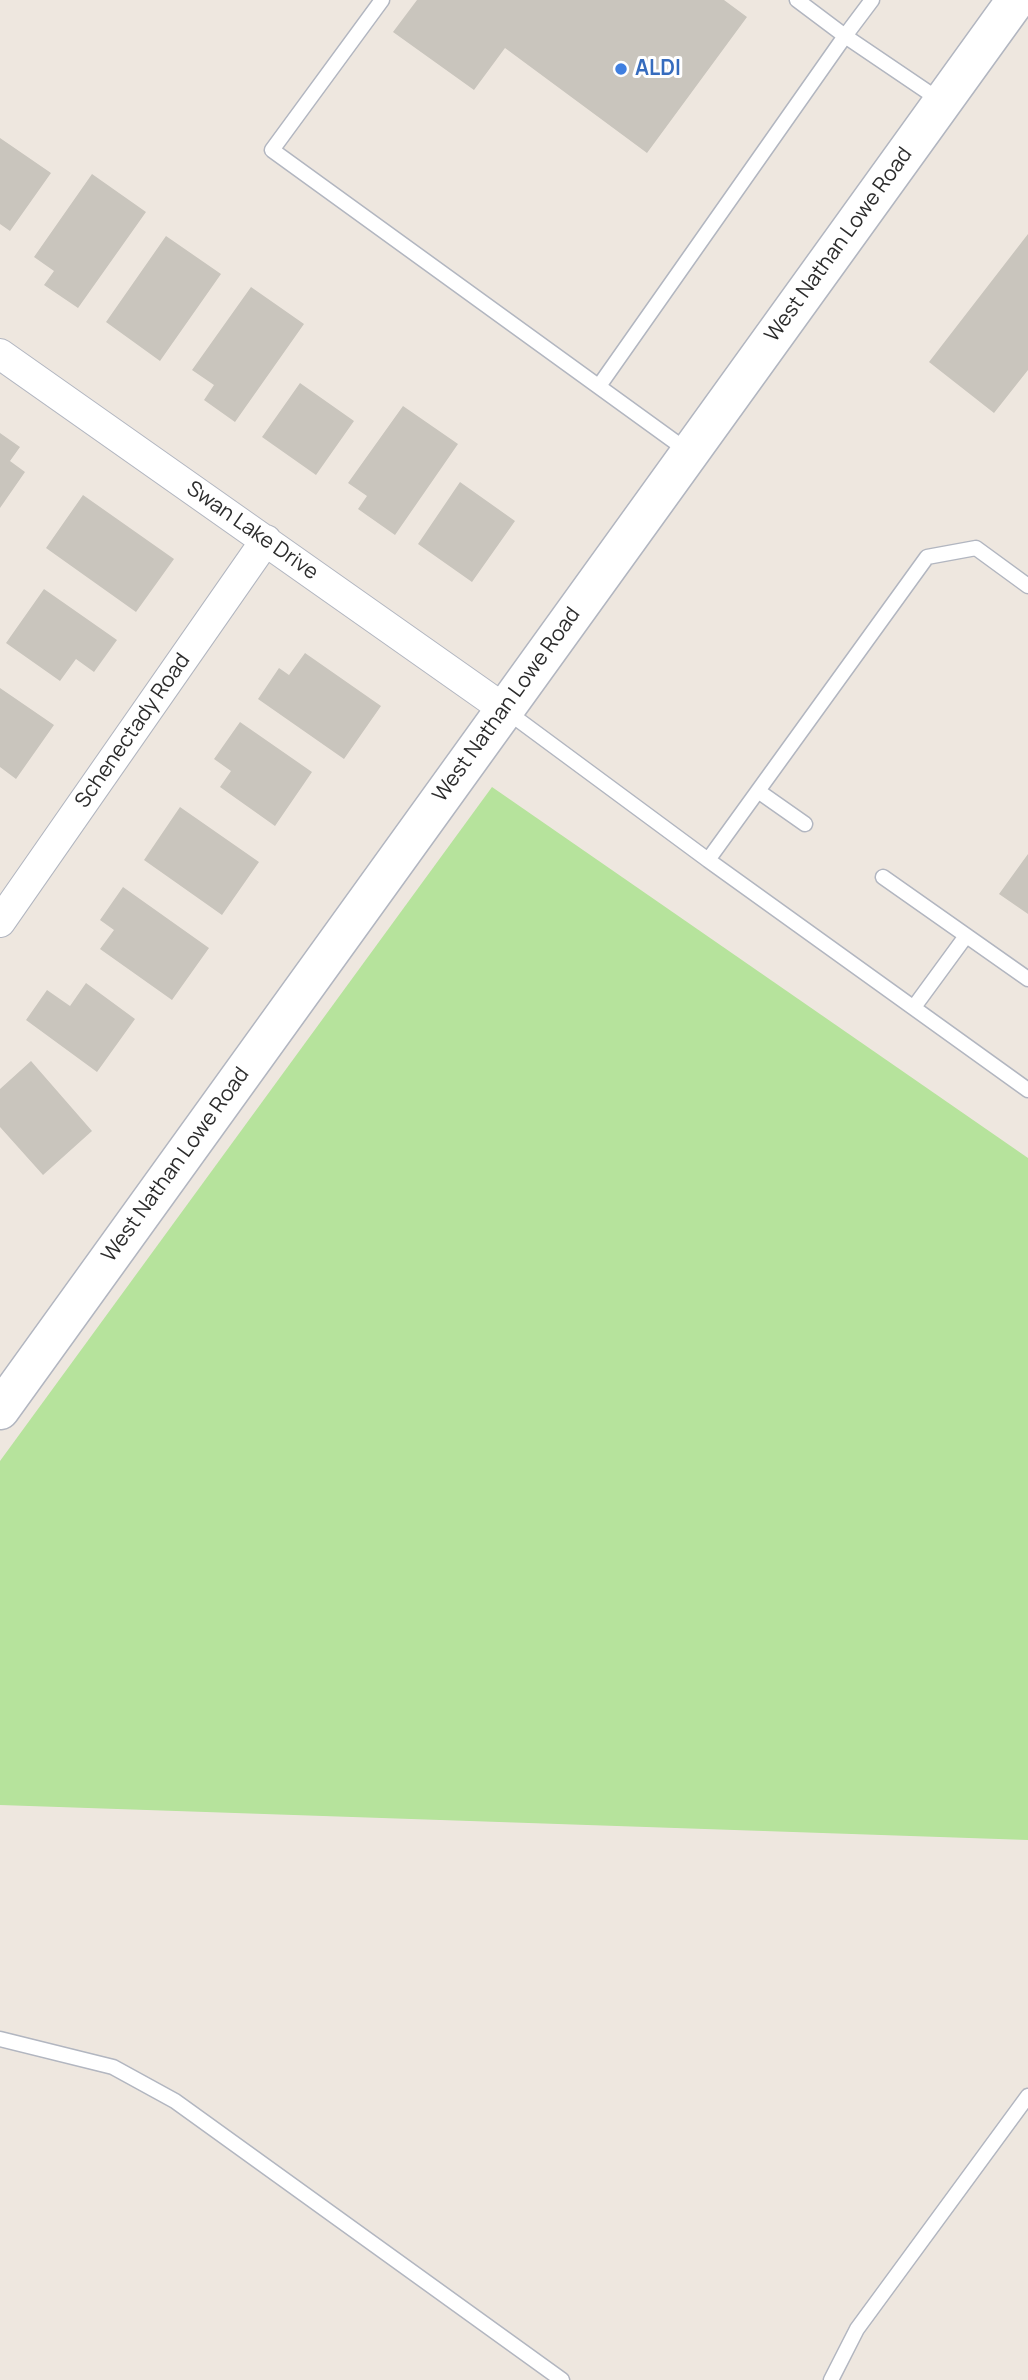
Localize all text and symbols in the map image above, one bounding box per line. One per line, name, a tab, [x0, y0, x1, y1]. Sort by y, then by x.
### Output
place label: ALDI	[635, 56, 681, 82]
marker: ALDI	[613, 61, 629, 77]
street label: West Nathan Lowe Road	[760, 143, 918, 347]
street label: Swan Lake Drive	[181, 476, 323, 586]
street label: West Nathan Lowe Road	[428, 603, 586, 807]
street label: Schenectady Road	[70, 649, 196, 813]
street label: West Nathan Lowe Road	[97, 1063, 255, 1267]

